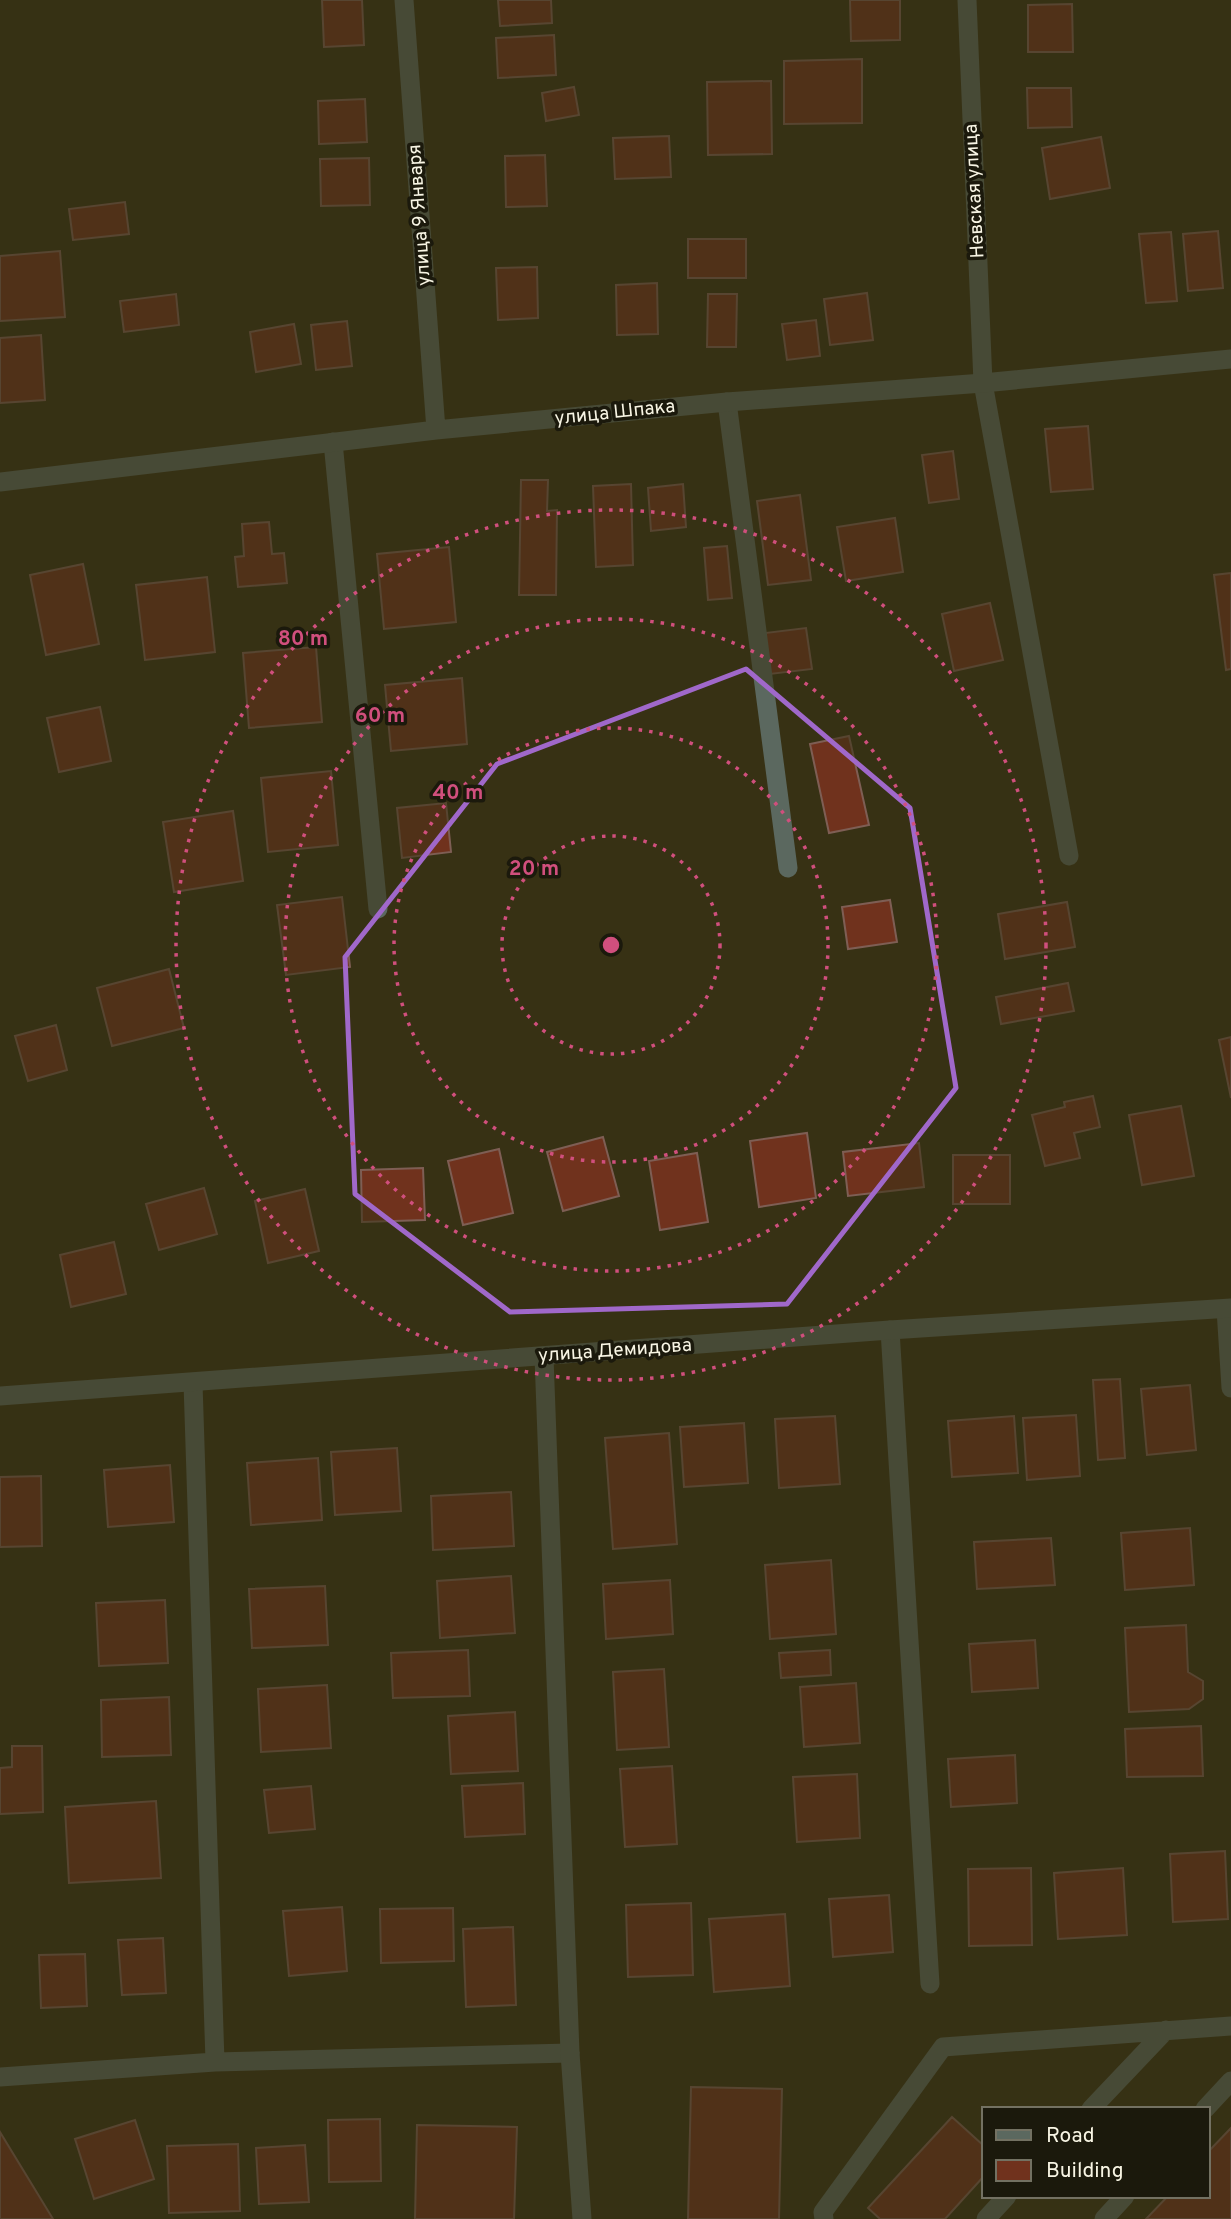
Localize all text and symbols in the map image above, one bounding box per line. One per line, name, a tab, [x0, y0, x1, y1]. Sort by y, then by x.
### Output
street label: Невская улица	[959, 123, 991, 259]
street label: улица 9 Января	[403, 143, 437, 287]
street label: улица Шпака	[553, 395, 677, 431]
text: 80 m	[278, 626, 328, 653]
text: 60 m	[355, 703, 405, 730]
text: 40 m	[433, 780, 483, 807]
text: 20 m	[509, 856, 559, 883]
centre of rings	[599, 933, 623, 957]
street label: улица Демидова	[537, 1334, 693, 1368]
legend	[982, 2107, 1210, 2198]
text: Road	[1046, 2123, 1095, 2150]
text: Building	[1046, 2158, 1124, 2185]

